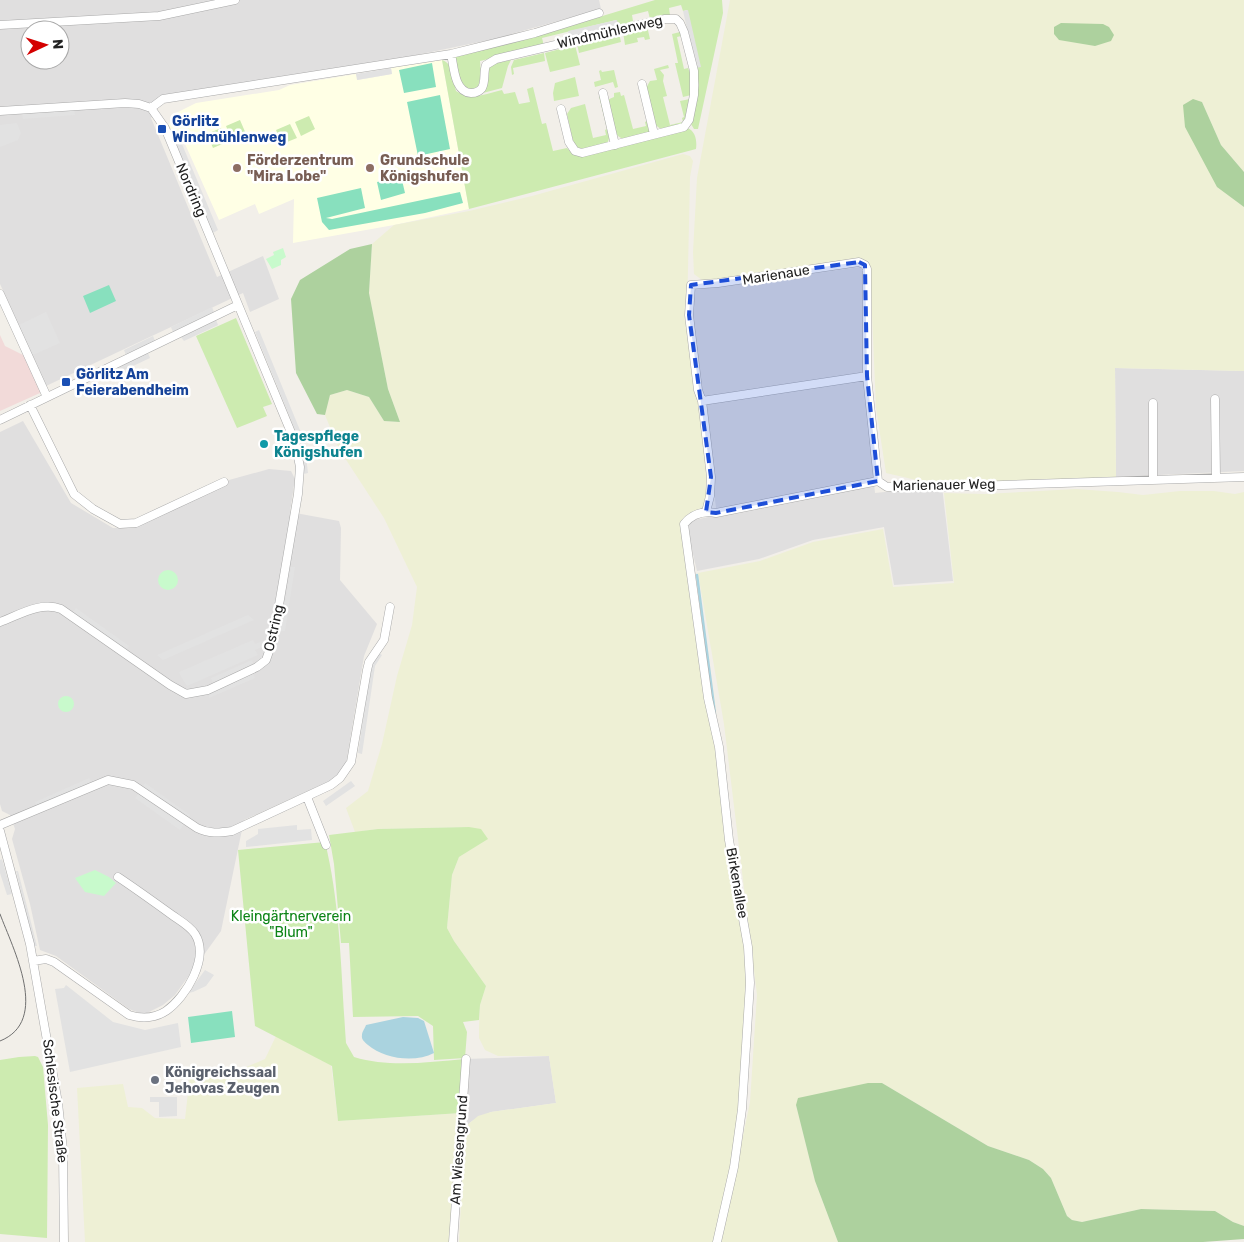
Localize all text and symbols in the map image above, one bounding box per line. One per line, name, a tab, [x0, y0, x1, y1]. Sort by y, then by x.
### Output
street label: Windmühlenweg	[556, 12, 664, 52]
north arrow	[20, 20, 70, 70]
text: N	[49, 39, 66, 50]
place label: Görlitz Windmühlenweg	[172, 113, 286, 146]
marker: Görlitz Windmühlenweg	[156, 123, 168, 135]
place label: Förderzentrum "Mira Lobe"	[247, 152, 354, 185]
place label: Grundschule Königshufen	[380, 152, 470, 185]
street label: Nordring	[172, 161, 210, 219]
marker: Förderzentrum "Mira Lobe"	[231, 162, 243, 174]
marker: Grundschule Königshufen	[364, 162, 376, 174]
street label: Marienaue	[741, 261, 811, 289]
place label: Görlitz Am Feierabendheim	[76, 366, 189, 399]
marker: Görlitz Am Feierabendheim	[60, 376, 72, 388]
place label: Tagespflege Königshufen	[274, 428, 363, 461]
marker: Tagespflege Königshufen	[258, 438, 270, 450]
street label: Marienauer Weg	[892, 476, 996, 494]
street label: Ostring	[260, 603, 288, 653]
street label: Birkenallee	[722, 846, 752, 920]
park label: Kleingärtnerverein "Blum"	[231, 908, 351, 941]
street label: Schlesische Straße	[39, 1038, 71, 1164]
place label: Königreichssaal Jehovas Zeugen	[165, 1064, 280, 1097]
marker: Königreichssaal Jehovas Zeugen	[149, 1074, 161, 1086]
street label: Am Wiesengrund	[447, 1095, 471, 1205]

